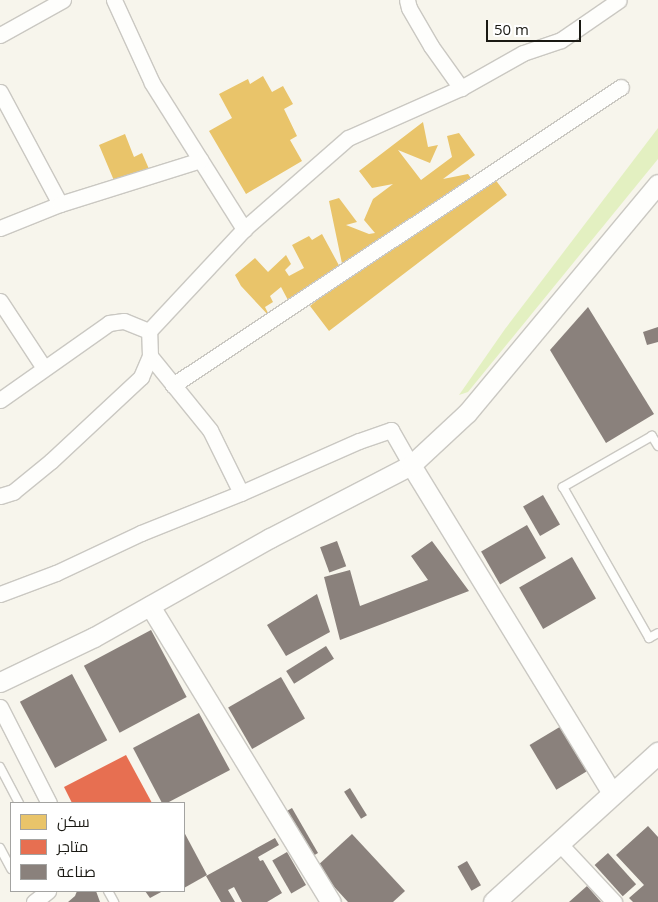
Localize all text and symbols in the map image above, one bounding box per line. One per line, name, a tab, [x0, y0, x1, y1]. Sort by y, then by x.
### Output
scale bar	[488, 10, 583, 42]
text: 50 m	[494, 19, 529, 39]
legend	[10, 802, 185, 892]
text: سكن	[57, 811, 90, 831]
text: متاجر	[57, 836, 88, 856]
text: صناعة	[57, 861, 96, 881]

